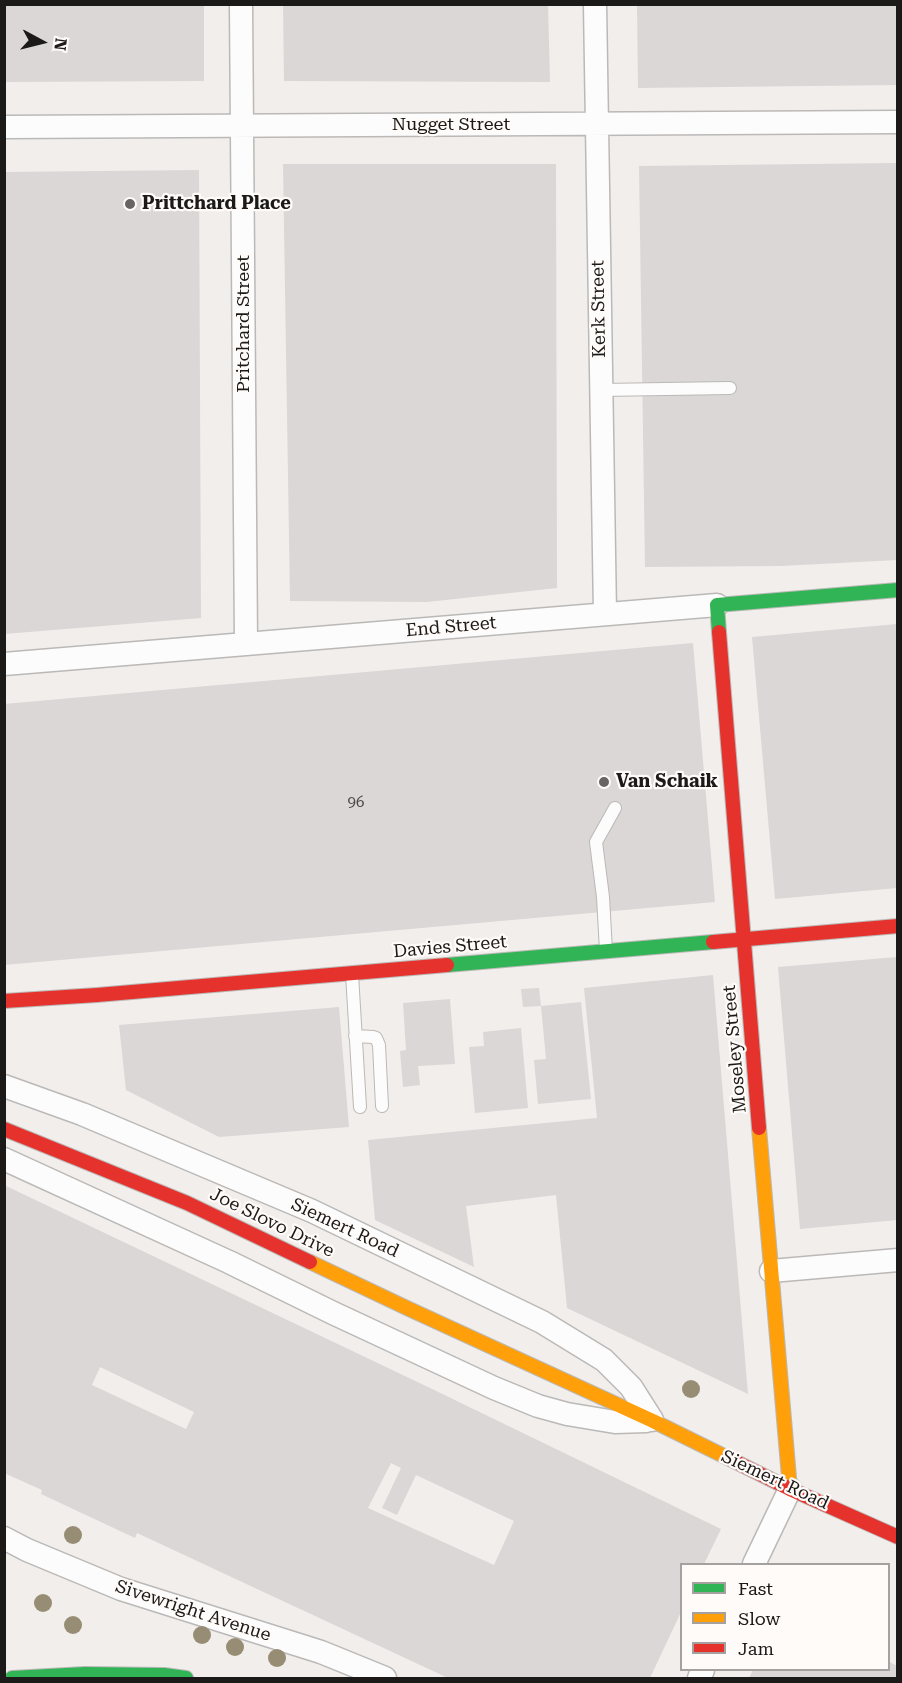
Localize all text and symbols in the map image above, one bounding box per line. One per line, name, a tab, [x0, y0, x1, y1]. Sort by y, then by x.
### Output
north arrow	[12, 12, 72, 72]
text: N	[50, 37, 71, 52]
street label: Nugget Street	[392, 114, 510, 136]
place label: Prittchard Place	[142, 193, 291, 215]
marker: Prittchard Place	[123, 197, 137, 211]
street label: Pritchard Street	[233, 255, 255, 393]
street label: Kerk Street	[587, 260, 611, 358]
street label: End Street	[405, 612, 497, 642]
place label: Van Schaik	[616, 771, 718, 793]
marker: Van Schaik	[597, 775, 611, 789]
house number: 96	[348, 794, 364, 812]
street label: Davies Street	[392, 931, 508, 963]
street label: Moseley Street	[719, 984, 751, 1114]
street label: Joe Slovo Drive	[206, 1184, 338, 1262]
street label: Siemert Road	[288, 1194, 402, 1262]
street label: Siemert Road	[718, 1446, 832, 1514]
legend	[680, 1563, 890, 1671]
street label: Sivewright Avenue	[112, 1576, 274, 1646]
text: Fast	[738, 1578, 773, 1599]
text: Slow	[738, 1608, 780, 1629]
text: Jam	[738, 1638, 774, 1659]

